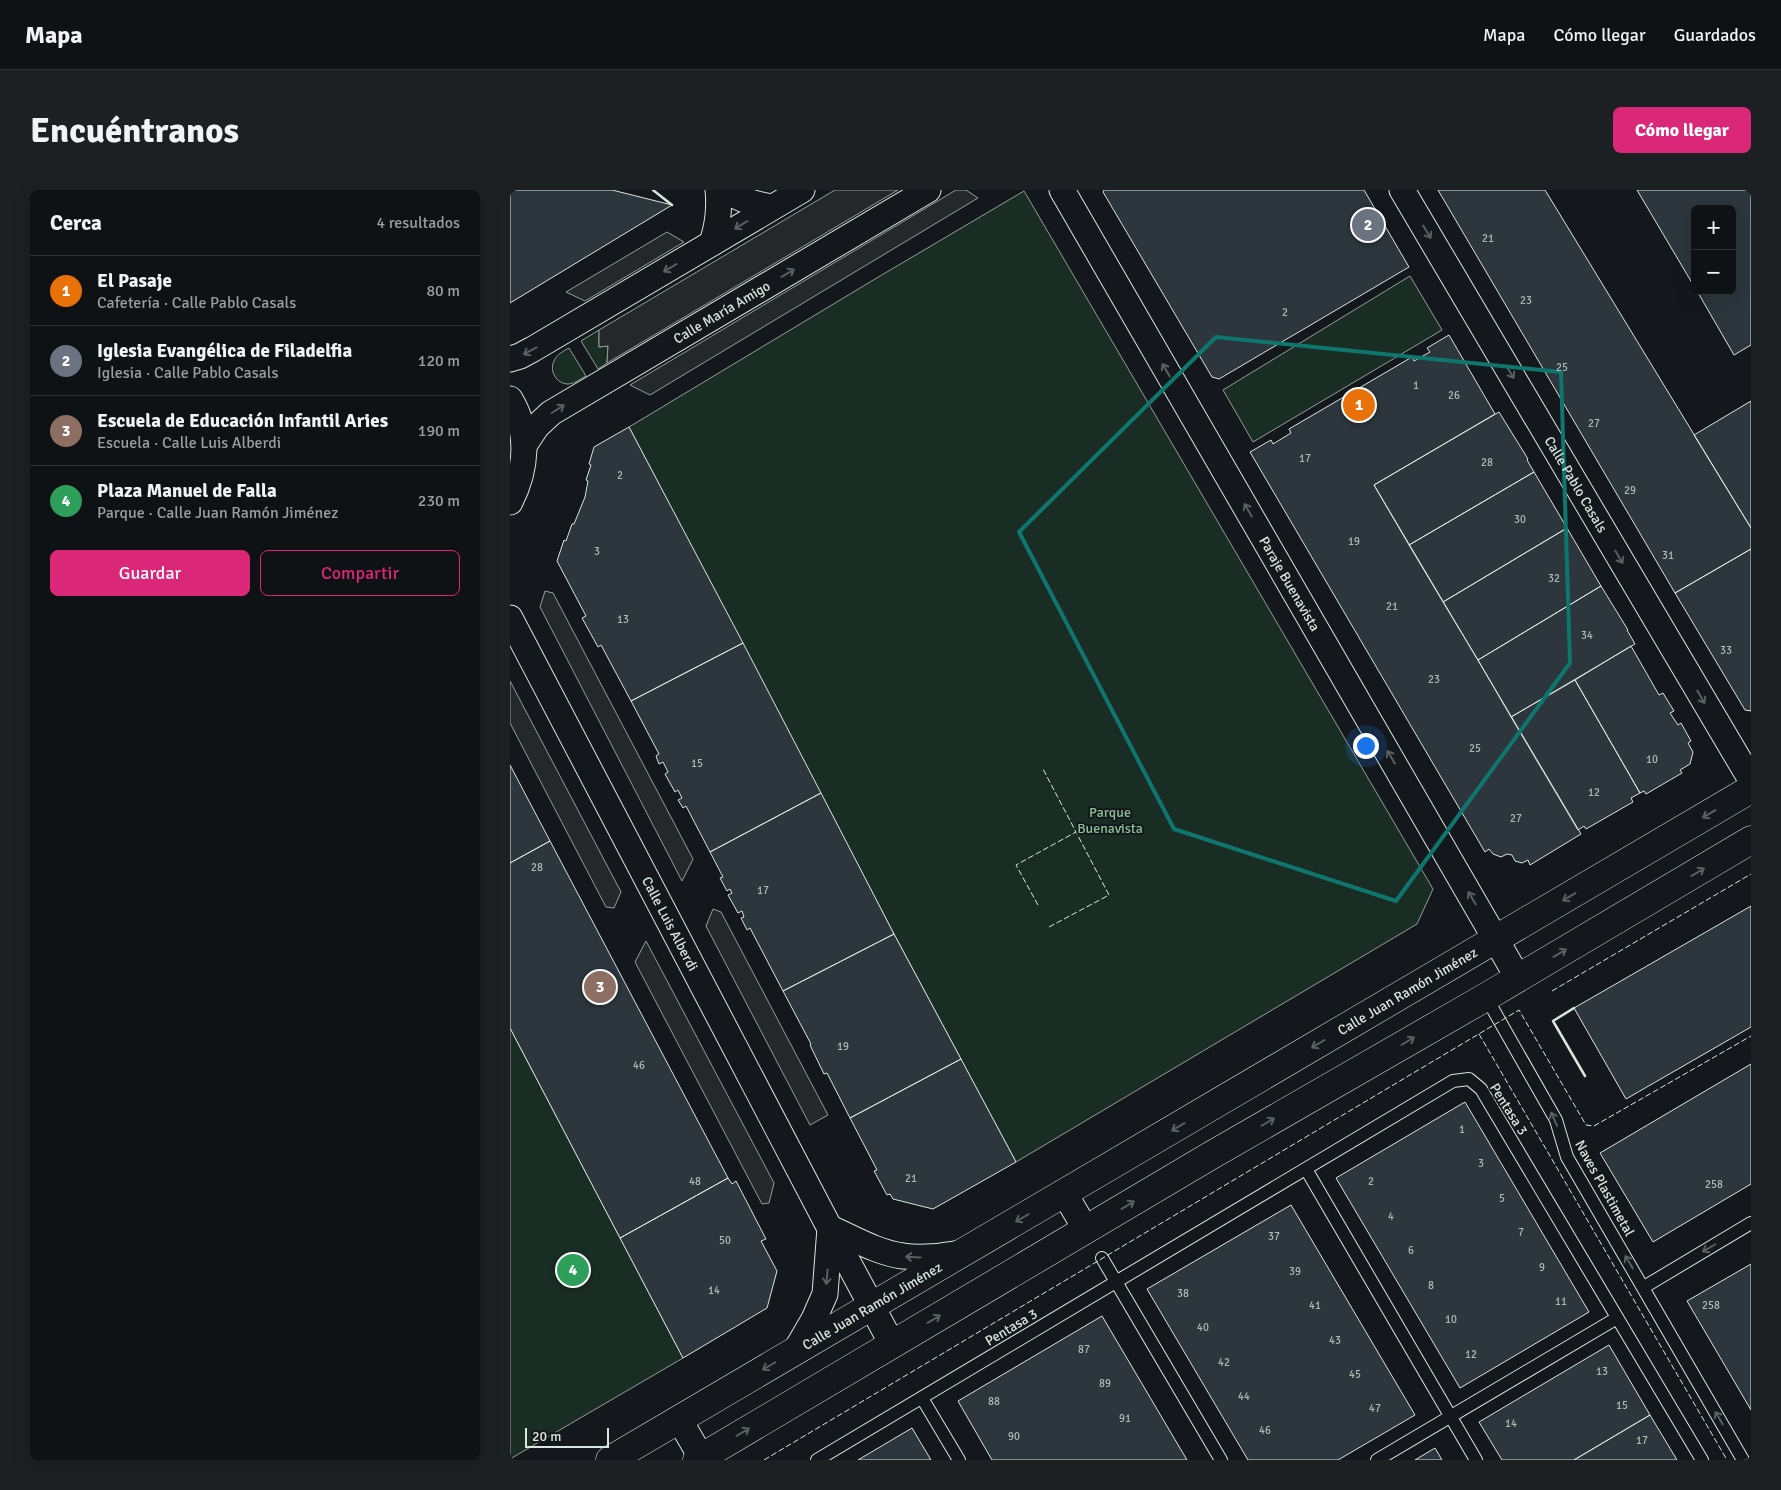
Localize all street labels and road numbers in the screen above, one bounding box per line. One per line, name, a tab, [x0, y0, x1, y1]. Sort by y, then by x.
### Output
street label: Calle María Amigo	[670, 277, 773, 348]
street label: Calle Pablo Casals	[1541, 433, 1611, 536]
street label: Paraje Buenavista	[1255, 534, 1324, 635]
street label: Calle Luis Alberdi	[638, 874, 701, 974]
street label: Calle Juan Ramón Jiménez	[1335, 944, 1480, 1039]
street label: Pentasa 3	[1486, 1080, 1531, 1138]
street label: Naves Plastimetal	[1571, 1137, 1638, 1239]
street label: Calle Juan Ramón Jiménez	[799, 1259, 945, 1354]
street label: Pentasa 3	[982, 1305, 1041, 1350]

